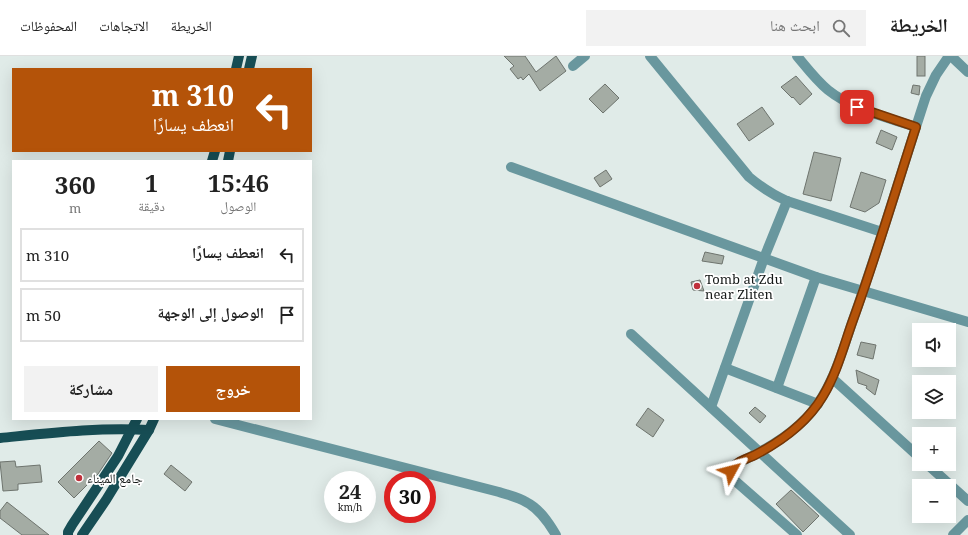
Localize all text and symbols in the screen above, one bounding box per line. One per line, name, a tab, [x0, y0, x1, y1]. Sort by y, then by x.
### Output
search box	[586, 10, 866, 46]
text: الخريطة	[890, 12, 948, 38]
text: ابحث هنا	[770, 15, 820, 35]
text: المحفوظات	[20, 16, 77, 35]
text: الاتجاهات	[99, 16, 149, 35]
text: الخريطة	[171, 16, 212, 35]
icon: search	[830, 17, 852, 39]
text: 310 m	[152, 76, 234, 114]
icon: left	[248, 84, 300, 136]
pin	[840, 90, 874, 124]
icon: arrive	[846, 96, 868, 118]
text: انعطف يسارًا	[153, 112, 234, 136]
text: 1	[145, 166, 158, 199]
text: 15:46	[208, 166, 269, 199]
text: 360	[55, 168, 96, 201]
text: دقيقة	[138, 197, 165, 215]
text: الوصول	[220, 197, 256, 215]
text: m	[69, 199, 81, 217]
text: انعطف يسارًا	[192, 242, 264, 262]
icon: left	[276, 244, 298, 266]
text: 310 m	[26, 245, 69, 265]
place label: Tomb at Zdu near Zliten	[705, 270, 783, 303]
marker: Tomb at Zdu near Zliten	[692, 281, 702, 291]
text: الوصول إلى الوجهة	[158, 302, 264, 322]
icon: arrive	[276, 304, 298, 326]
text: 50 m	[26, 305, 61, 325]
map controls	[912, 323, 956, 523]
button: sound	[912, 323, 956, 367]
button: مشاركة	[24, 366, 158, 412]
button: خروج	[166, 366, 300, 412]
button: layers	[912, 375, 956, 419]
button: +	[912, 427, 956, 471]
position arrow	[710, 450, 752, 492]
place label: جامع الميناء	[87, 469, 143, 488]
speed limit sign: 30	[384, 471, 436, 523]
marker: جامع الميناء	[74, 473, 84, 483]
text: 24	[339, 478, 361, 505]
button: −	[912, 479, 956, 523]
text: km/h	[338, 500, 362, 514]

